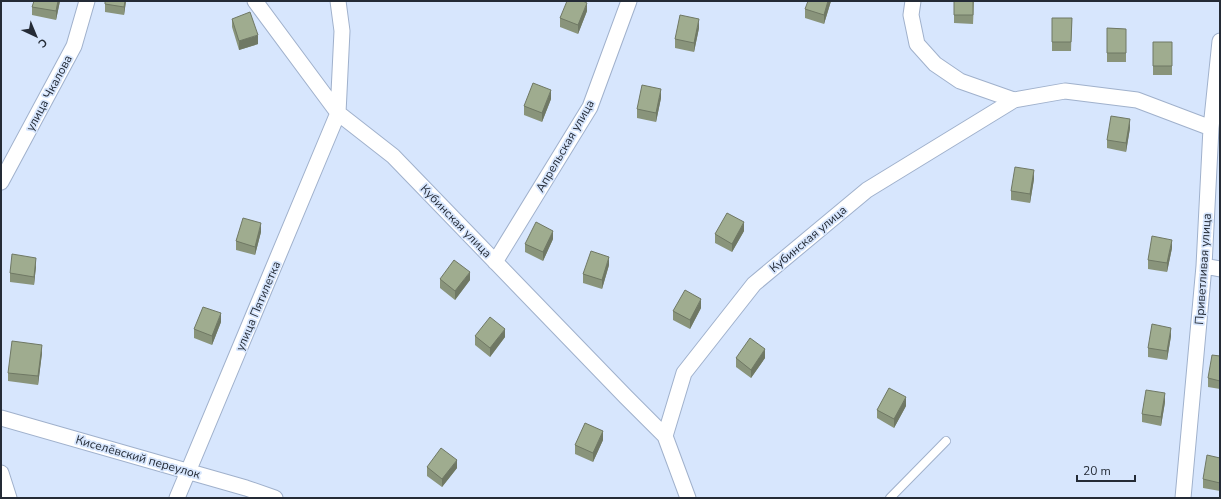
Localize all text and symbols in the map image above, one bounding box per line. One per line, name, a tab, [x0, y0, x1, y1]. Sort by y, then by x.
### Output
north arrow	[16, 16, 56, 56]
text: С	[34, 35, 51, 51]
street label: улица Чкалова	[22, 52, 76, 134]
street label: Апрельская улица	[532, 97, 598, 195]
street label: Кубинская улица	[417, 181, 495, 261]
street label: Кубинская улица	[766, 202, 850, 276]
street label: Приветливая улица	[1191, 213, 1215, 325]
street label: улица Пятилетка	[232, 259, 284, 353]
street label: Киселёвский переулок	[74, 432, 203, 483]
scale bar	[1077, 457, 1135, 483]
text: 20 m	[1083, 463, 1111, 479]

